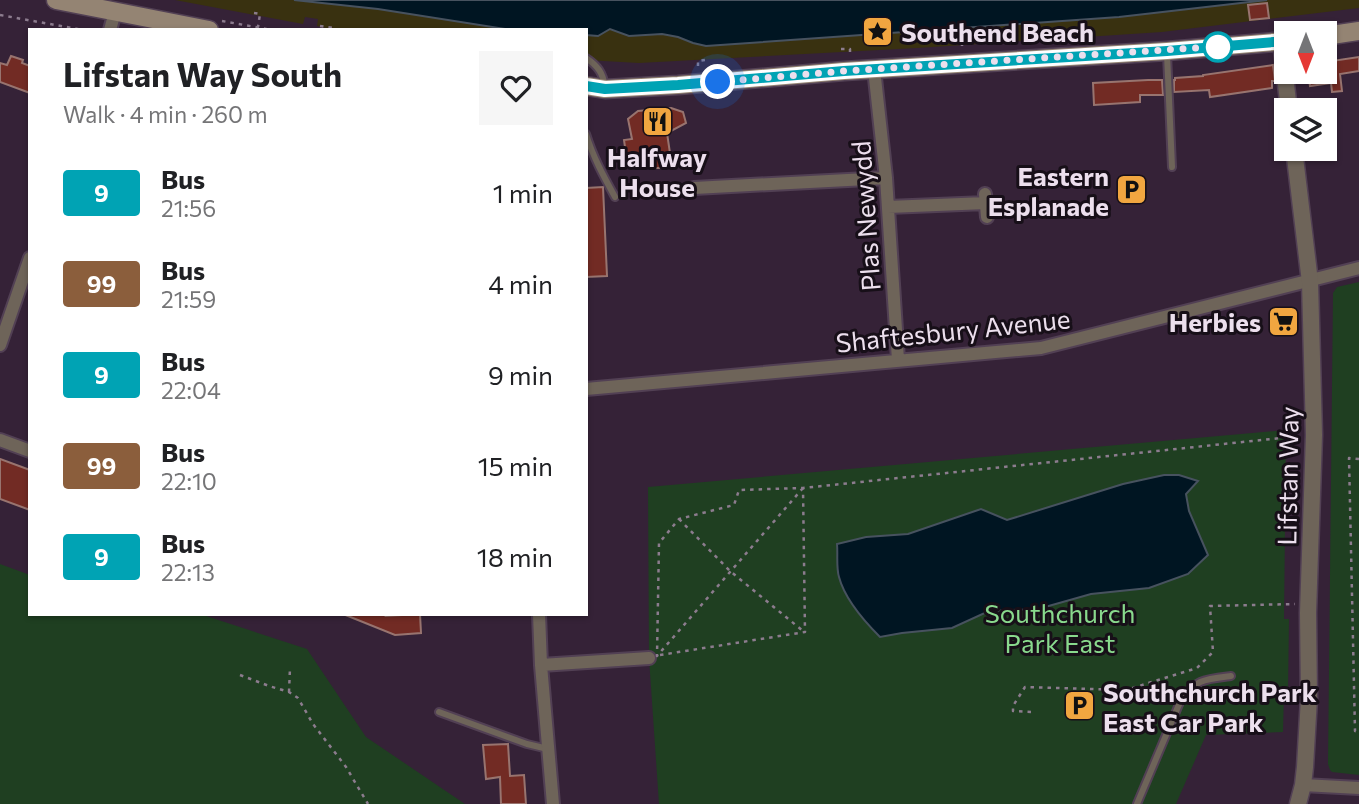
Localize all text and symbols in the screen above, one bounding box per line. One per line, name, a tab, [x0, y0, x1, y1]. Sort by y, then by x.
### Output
place icon: Southend Beach	[861, 14, 895, 48]
place label: Southend Beach	[901, 16, 1094, 47]
north arrow	[1274, 21, 1337, 84]
map controls	[1274, 21, 1337, 161]
unlabelled marker	[1203, 32, 1233, 62]
button: heart	[479, 51, 553, 125]
text: Lifstan Way South	[63, 53, 342, 94]
your location	[700, 64, 735, 99]
button: layers	[1274, 98, 1337, 161]
text: Walk · 4 min · 260 m	[63, 100, 268, 128]
restaurant icon: Halfway House	[640, 104, 674, 138]
street label: Plas Newydd	[844, 140, 886, 292]
place label: Halfway House	[607, 141, 707, 202]
place label: Eastern Esplanade	[988, 160, 1109, 221]
text: Bus	[161, 163, 205, 194]
parking icon: Eastern Esplanade	[1115, 173, 1149, 207]
text: 1 min	[493, 177, 553, 208]
text: 9	[94, 178, 109, 207]
text: 21:56	[161, 194, 216, 222]
text: Bus	[161, 254, 205, 285]
text: 4 min	[488, 268, 553, 299]
text: 99	[87, 269, 116, 298]
text: 21:59	[161, 285, 216, 313]
street label: Shaftesbury Avenue	[834, 302, 1072, 358]
supermarket icon: Herbies	[1267, 304, 1301, 338]
place label: Herbies	[1169, 306, 1261, 337]
text: Bus	[161, 345, 205, 376]
text: 9 min	[488, 359, 553, 390]
text: 9	[94, 360, 109, 389]
text: 22:04	[161, 376, 221, 404]
street label: Lifstan Way	[1270, 406, 1304, 546]
text: Bus	[161, 436, 205, 467]
text: 15 min	[478, 450, 553, 481]
text: 99	[87, 451, 116, 480]
text: 22:10	[161, 467, 217, 495]
text: Bus	[161, 527, 205, 558]
text: 18 min	[477, 541, 553, 572]
text: 9	[94, 542, 109, 571]
text: 22:13	[161, 558, 215, 586]
park label: Southchurch Park East	[985, 597, 1135, 658]
place label: Southchurch Park East Car Park	[1103, 676, 1317, 737]
parking icon: Southchurch Park East Car Park	[1063, 689, 1097, 723]

